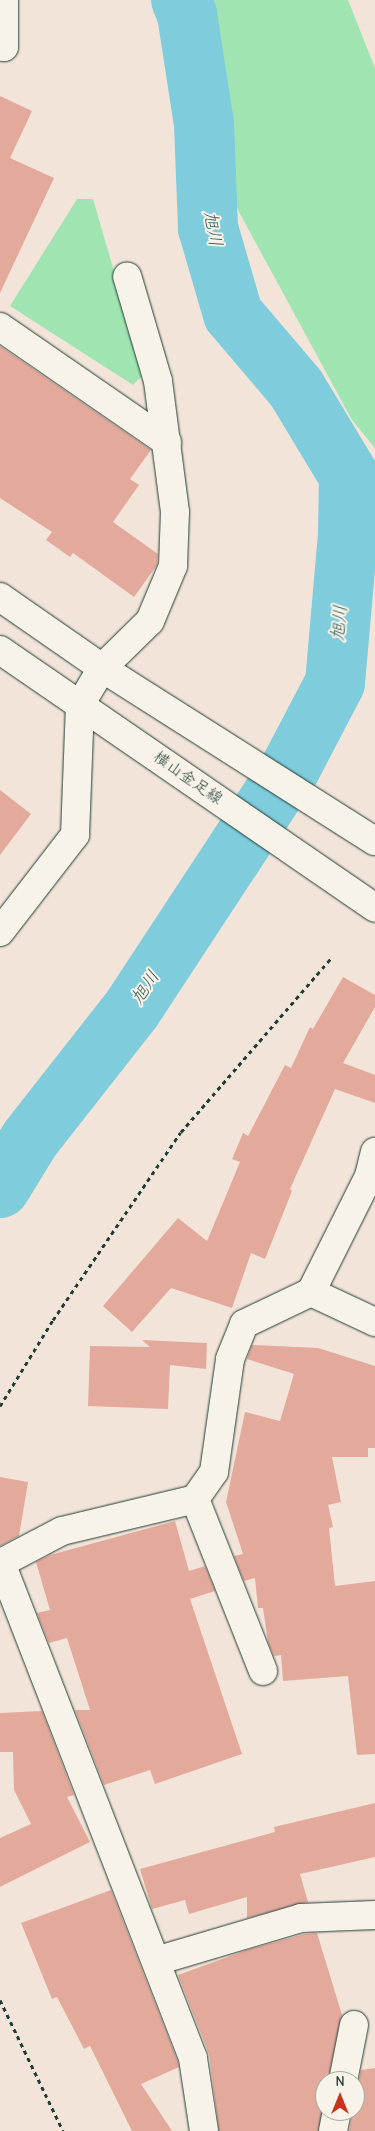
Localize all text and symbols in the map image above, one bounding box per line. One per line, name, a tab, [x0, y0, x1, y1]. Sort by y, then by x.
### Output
water label: 旭川	[198, 209, 226, 249]
water label: 旭川	[328, 604, 352, 642]
street label: 横山金足線	[150, 747, 226, 809]
water label: 旭川	[127, 967, 165, 1009]
north arrow	[315, 2071, 365, 2121]
text: N	[335, 2073, 345, 2090]

